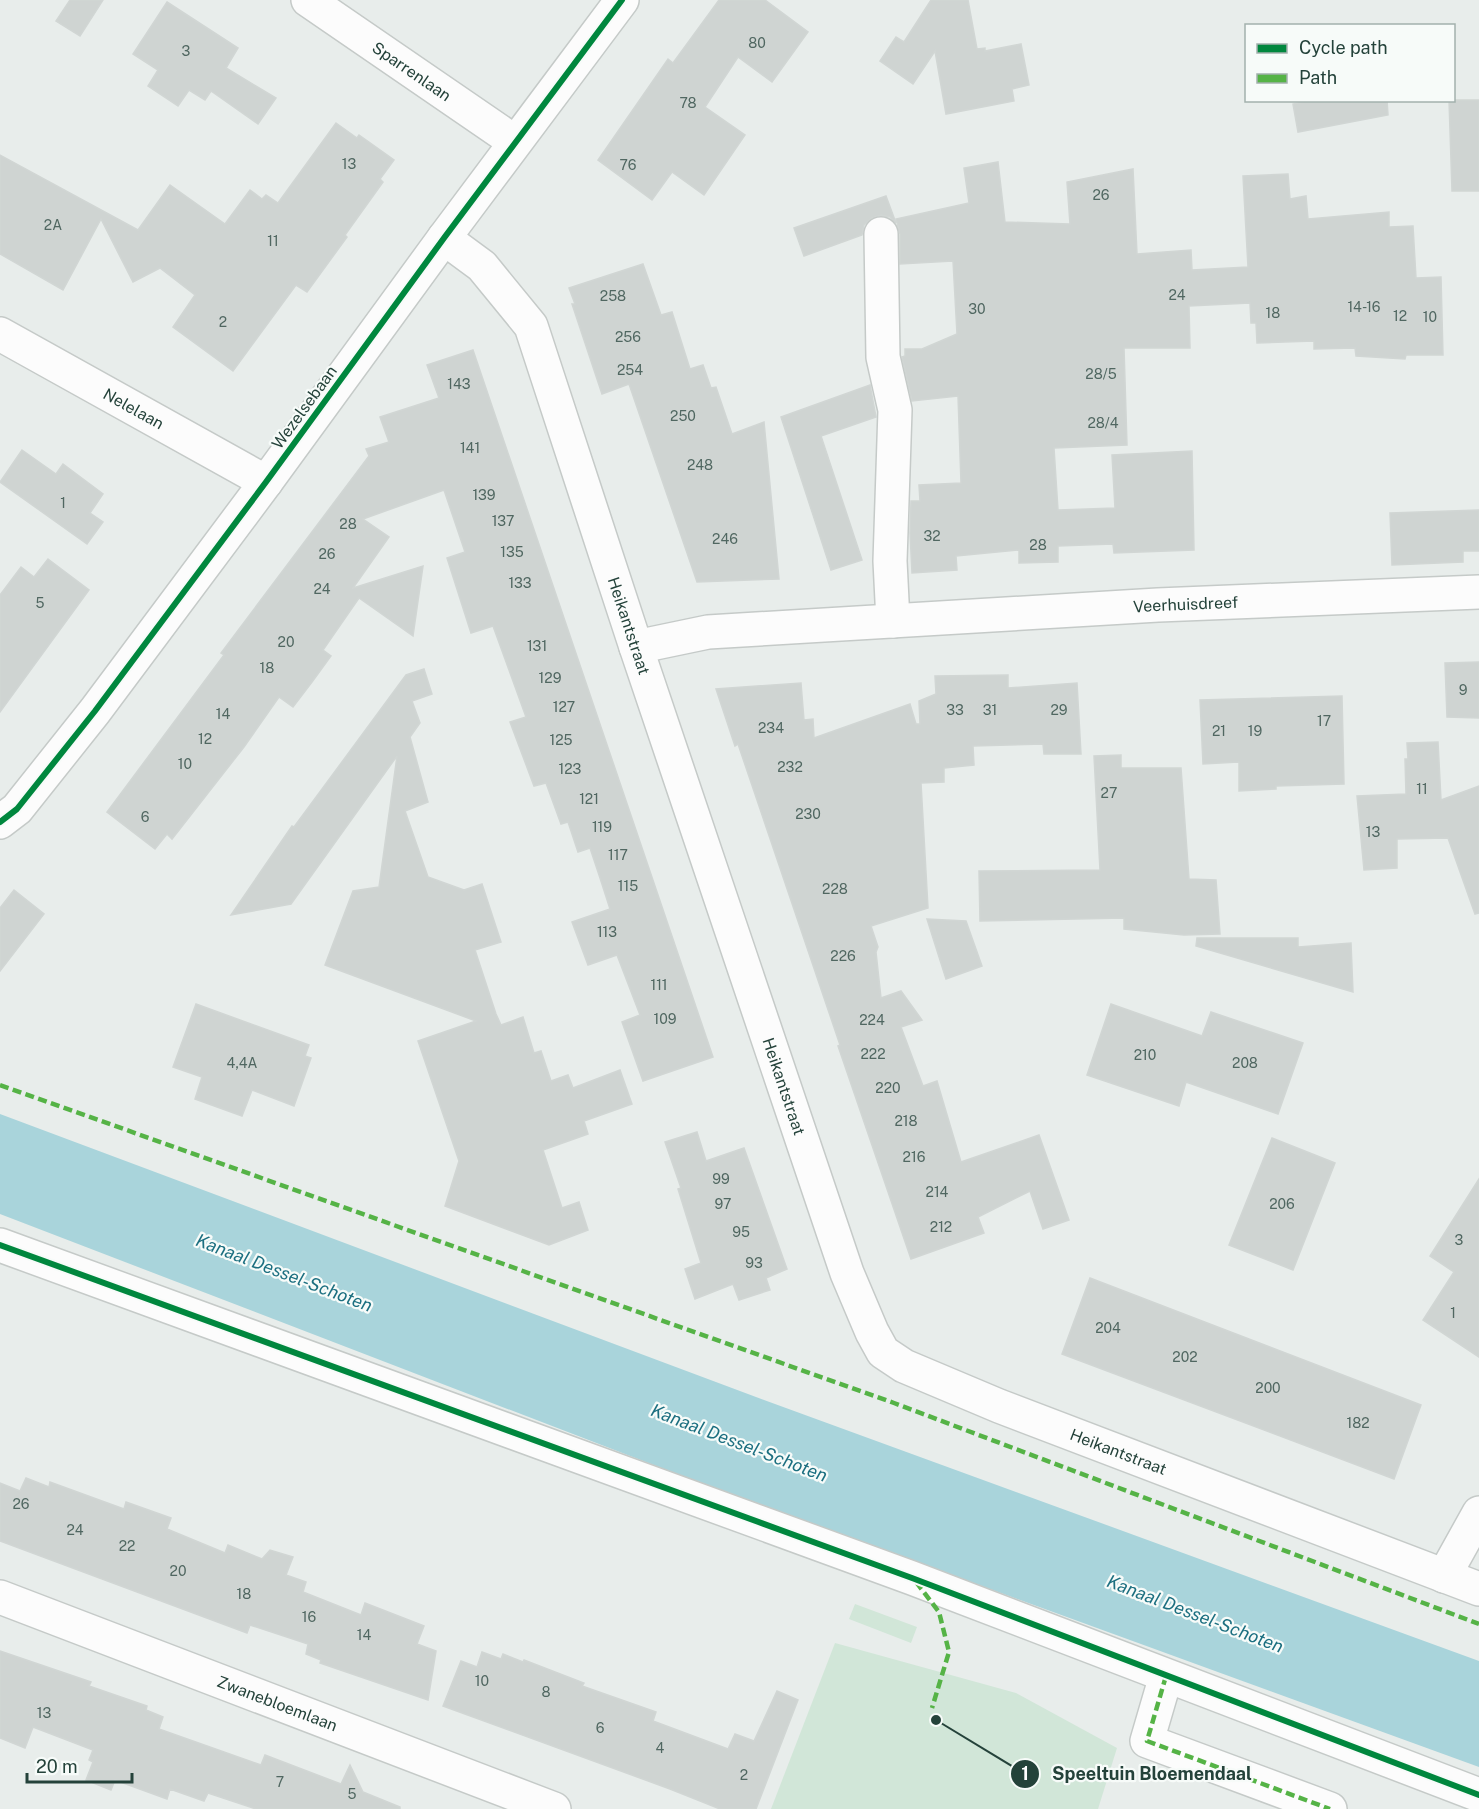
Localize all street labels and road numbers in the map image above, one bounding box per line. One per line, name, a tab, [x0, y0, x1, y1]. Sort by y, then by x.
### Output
street label: Sparrenlaan	[369, 38, 455, 105]
street label: Wezelsebaan	[268, 362, 341, 453]
street label: Nelelaan	[100, 384, 167, 433]
street label: Heikantstraat	[604, 575, 654, 677]
street label: Veerhuisdreef	[1133, 593, 1239, 616]
street label: Heikantstraat	[758, 1035, 809, 1138]
street label: Heikantstraat	[1067, 1425, 1169, 1479]
street label: Zwanebloemlaan	[214, 1672, 340, 1735]

